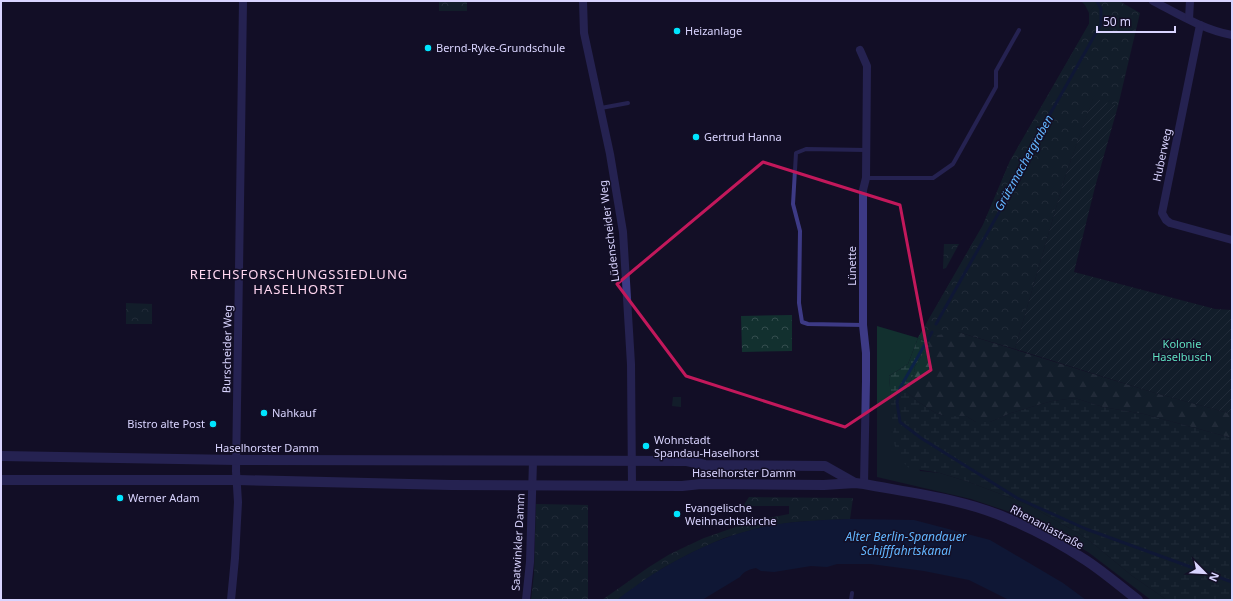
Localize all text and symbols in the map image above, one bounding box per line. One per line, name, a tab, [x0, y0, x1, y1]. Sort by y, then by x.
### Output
scale bar	[1097, 8, 1175, 34]
text: 50 m	[1103, 13, 1131, 30]
place label: Heizanlage	[685, 23, 742, 38]
marker: Heizanlage	[672, 26, 682, 36]
place label: Bernd-Ryke-Grundschule	[436, 40, 565, 55]
marker: Bernd-Ryke-Grundschule	[423, 43, 433, 53]
water label: Grützmachergraben	[990, 111, 1057, 214]
street label: Huberweg	[1149, 127, 1174, 183]
place label: Gertrud Hanna	[704, 129, 782, 144]
marker: Gertrud Hanna	[691, 132, 701, 142]
street label: Lüdenscheider Weg	[595, 179, 622, 283]
street label: Lünette	[844, 246, 859, 286]
district label: REICHSFORSCHUNGSSIEDLUNG HASELHORST	[190, 265, 408, 298]
street label: Burscheider Weg	[218, 305, 235, 393]
park label: Kolonie Haselbusch	[1152, 336, 1212, 364]
place label: Nahkauf	[272, 405, 317, 420]
marker: Nahkauf	[259, 408, 269, 418]
place label: Bistro alte Post	[127, 416, 205, 431]
marker: Bistro alte Post	[208, 419, 218, 429]
place label: Wohnstadt Spandau-Haselhorst	[654, 432, 759, 460]
street label: Haselhorster Damm	[215, 440, 319, 455]
marker: Wohnstadt Spandau-Haselhorst	[641, 441, 651, 451]
street label: Haselhorster Damm	[692, 465, 796, 480]
place label: Werner Adam	[128, 490, 199, 505]
marker: Werner Adam	[115, 493, 125, 503]
street label: Saatwinkler Damm	[507, 493, 528, 591]
place label: Evangelische Weihnachtskirche	[685, 500, 776, 528]
street label: Rhenaniastraße	[1008, 501, 1087, 552]
marker: Evangelische Weihnachtskirche	[672, 509, 682, 519]
water label: Alter Berlin-Spandauer Schifffahrtskanal	[845, 528, 968, 559]
north arrow	[1185, 553, 1225, 593]
text: N	[1206, 570, 1223, 584]

